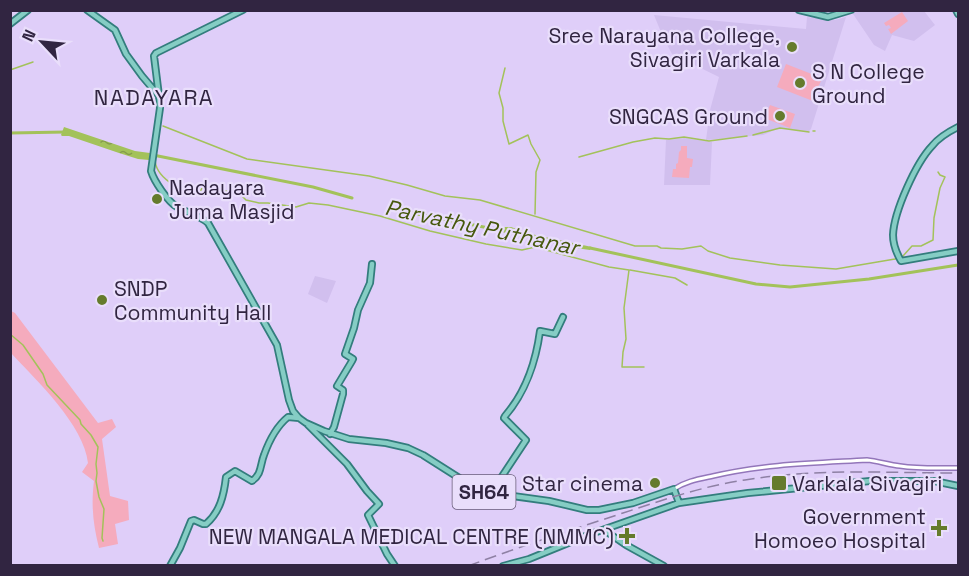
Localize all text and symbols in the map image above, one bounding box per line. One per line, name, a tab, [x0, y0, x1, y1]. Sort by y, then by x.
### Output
north arrow	[12, 12, 72, 72]
place label: Sree Narayana College, Sivagiri Varkala	[548, 22, 780, 73]
text: N	[17, 26, 41, 45]
marker: Sree Narayana College, Sivagiri Varkala	[785, 40, 799, 54]
place label: S N College Ground	[812, 58, 925, 109]
marker: S N College Ground	[793, 76, 807, 90]
district label: NADAYARA	[94, 83, 214, 111]
place label: SNGCAS Ground	[609, 103, 768, 130]
marker: SNGCAS Ground	[773, 109, 787, 123]
place label: Nadayara Juma Masjid	[169, 174, 294, 225]
marker: Nadayara Juma Masjid	[150, 192, 164, 206]
water label: Parvathy Puthanar	[383, 193, 584, 262]
place label: SNDP Community Hall	[114, 275, 271, 326]
marker: SNDP Community Hall	[95, 293, 109, 307]
place label: Star cinema	[522, 470, 643, 497]
place label: Varkala Sivagiri	[792, 470, 942, 497]
marker: Varkala Sivagiri	[770, 474, 788, 492]
road number: SH64	[452, 475, 516, 509]
marker: Star cinema	[648, 476, 662, 490]
place label: Government Homoeo Hospital	[754, 503, 926, 554]
marker: Government Homoeo Hospital	[930, 519, 948, 537]
place label: NEW MANGALA MEDICAL CENTRE (NMMC)	[209, 523, 614, 550]
marker: NEW MANGALA MEDICAL CENTRE (NMMC)	[618, 527, 636, 545]

